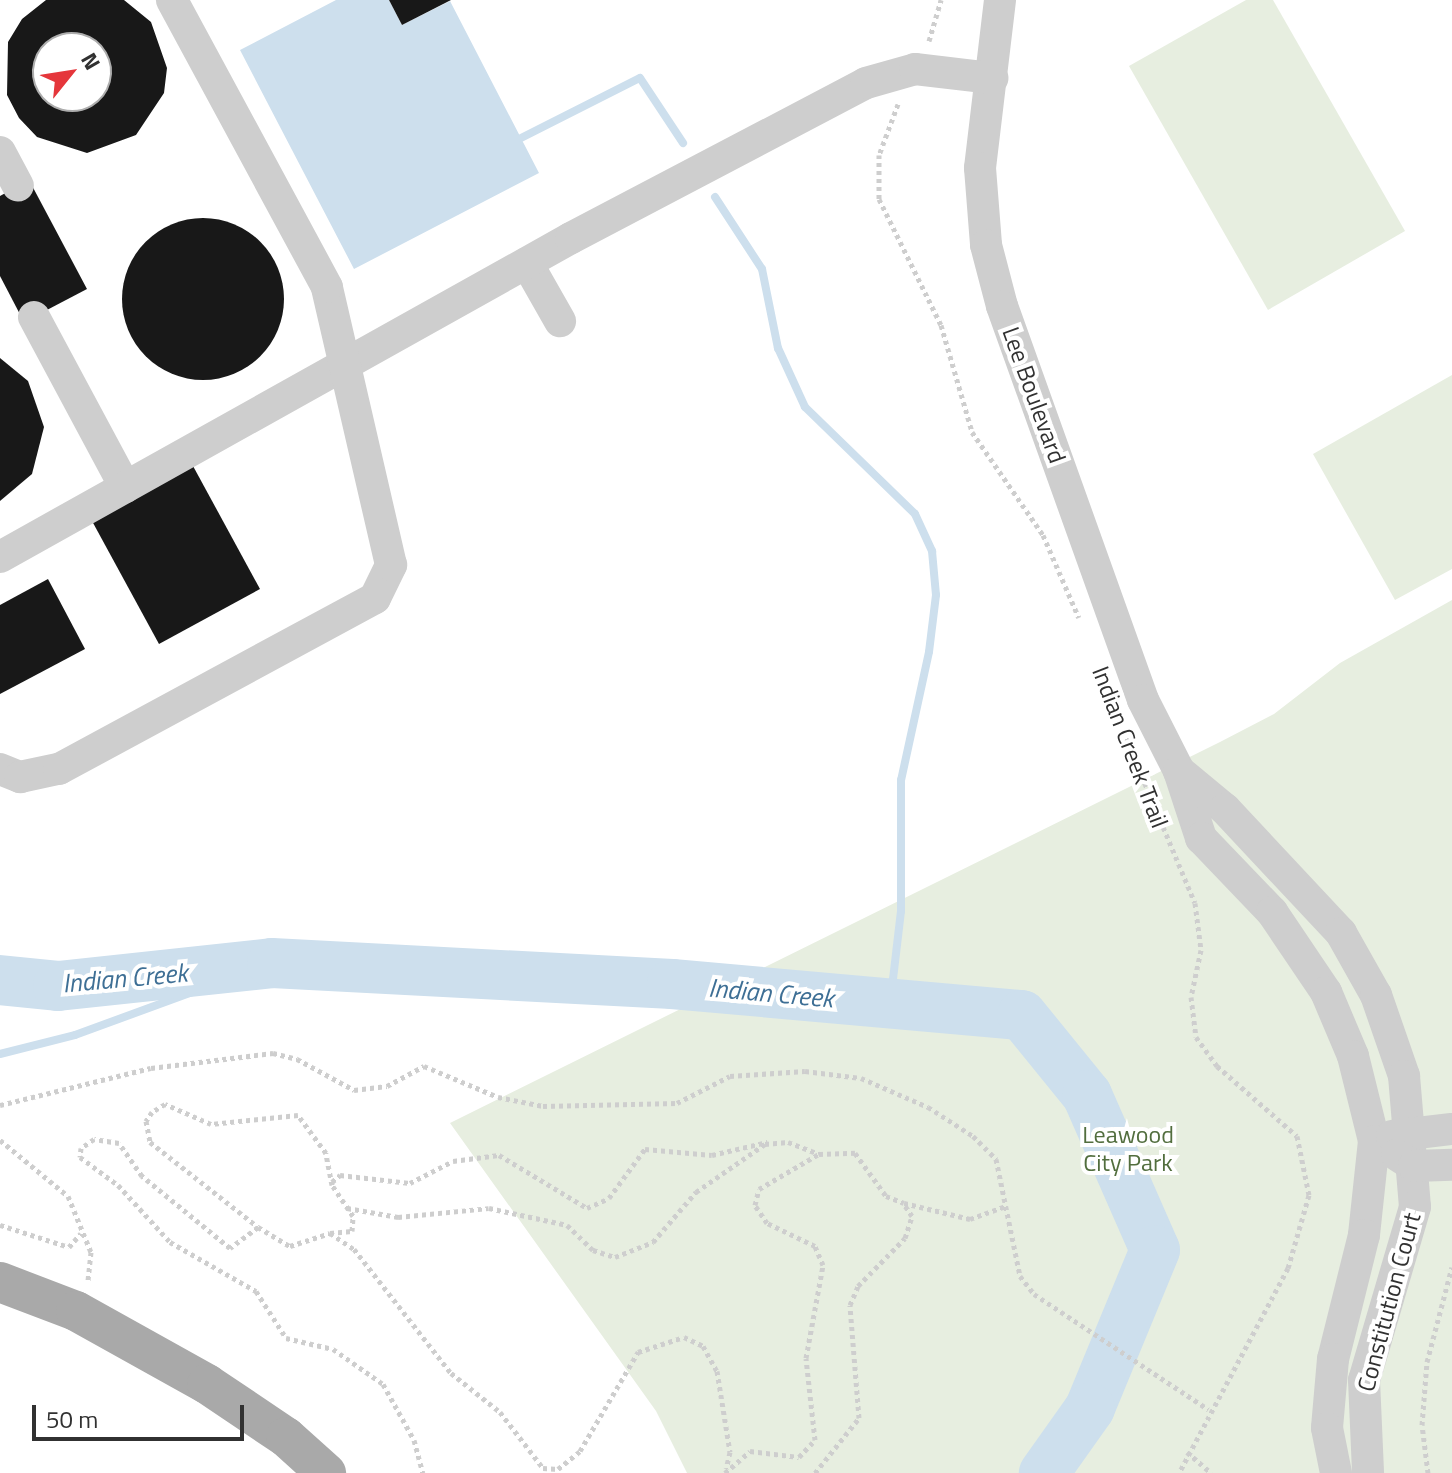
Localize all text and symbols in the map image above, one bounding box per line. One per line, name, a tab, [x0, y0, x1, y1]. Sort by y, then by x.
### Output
north arrow	[32, 32, 112, 112]
text: N	[73, 46, 110, 76]
street label: Lee Boulevard	[996, 323, 1072, 467]
street label: Indian Creek Trail	[1086, 662, 1174, 832]
water label: Indian Creek	[61, 957, 189, 999]
water label: Indian Creek	[707, 972, 835, 1014]
park label: Leawood City Park	[1082, 1121, 1174, 1177]
street label: Constitution Court	[1351, 1209, 1427, 1395]
scale bar	[36, 1389, 248, 1439]
text: 50 m	[46, 1401, 98, 1437]

